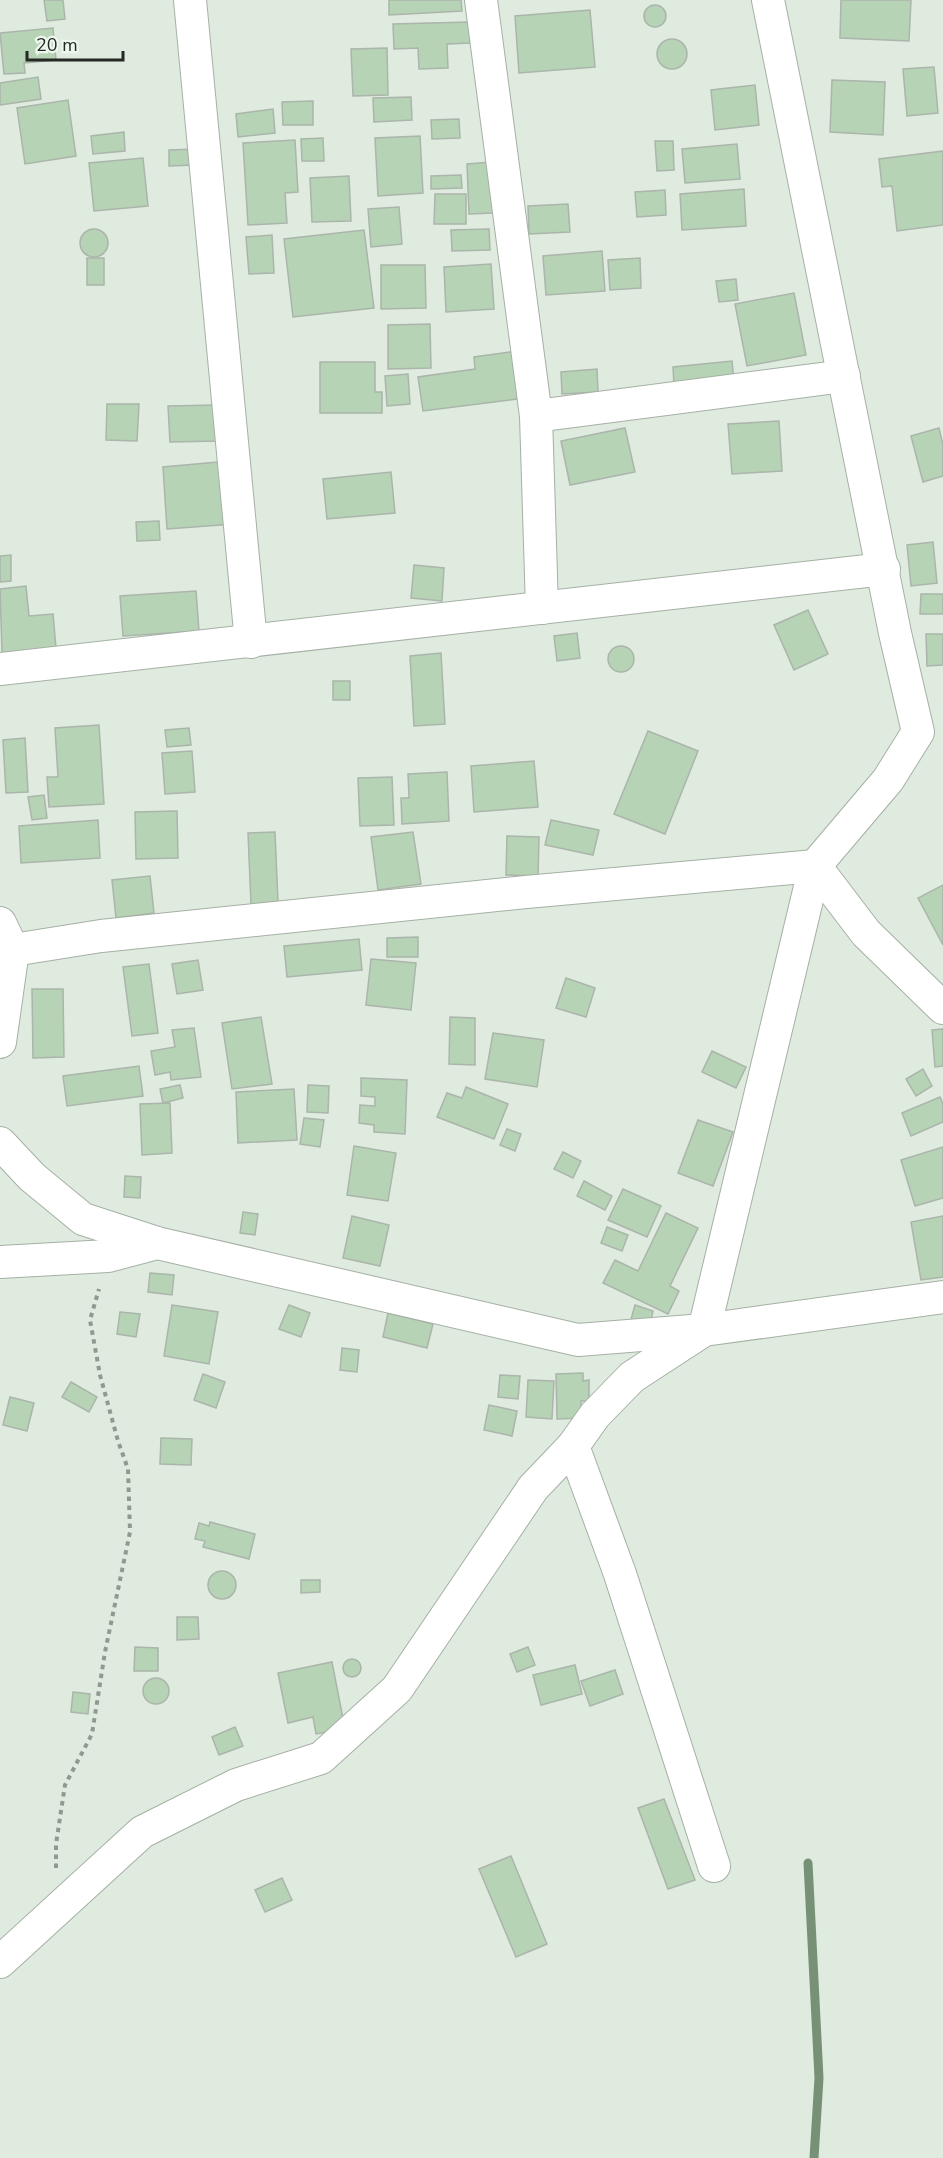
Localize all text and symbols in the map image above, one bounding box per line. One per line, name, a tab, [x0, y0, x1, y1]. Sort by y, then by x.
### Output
scale bar	[27, 24, 123, 62]
text: 20 m	[36, 33, 78, 57]

